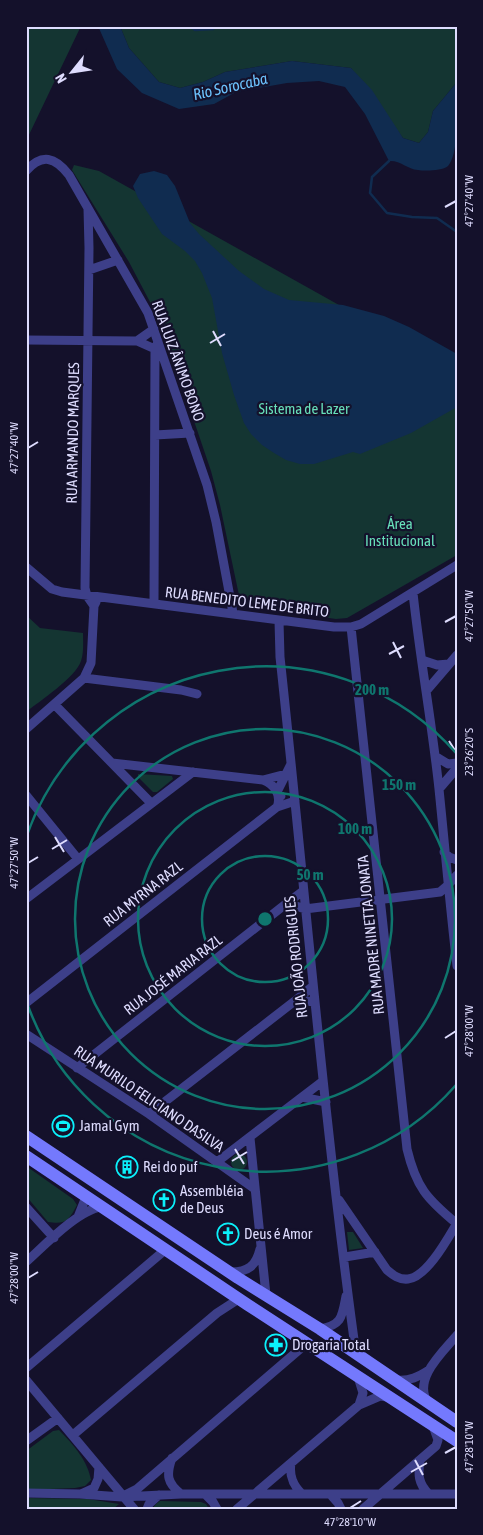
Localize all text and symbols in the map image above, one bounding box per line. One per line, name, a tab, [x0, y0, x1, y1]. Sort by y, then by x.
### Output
north arrow	[48, 48, 98, 98]
water label: Rio Sorocaba	[191, 69, 269, 103]
text: N	[52, 71, 70, 86]
text: 47°27'40"W	[462, 175, 476, 227]
street label: RUA LUIZ ÂNIMO BONO	[149, 298, 208, 424]
street label: RUA ARMANDO MARQUES	[63, 362, 82, 504]
park label: Sistema de Lazer	[258, 400, 350, 417]
text: 47°27'40"W	[7, 422, 21, 474]
park label: Área Institucional	[365, 515, 435, 549]
street label: RUA BENEDITO LEME DE BRITO	[164, 583, 330, 620]
text: 47°27'50"W	[462, 590, 476, 642]
text: 200 m	[355, 681, 389, 698]
text: 23°26'20"S	[462, 728, 476, 776]
text: 150 m	[382, 776, 416, 793]
text: 100 m	[338, 820, 372, 837]
text: 47°27'50"W	[7, 837, 21, 889]
street label: RUA MADRE NINETTA JONATA	[354, 854, 387, 1015]
street label: RUA MYRNA RAZL	[100, 857, 186, 930]
text: 50 m	[297, 866, 324, 883]
street label: RUA JOÃO RODRIGUES	[281, 895, 310, 1019]
centre of rings	[256, 910, 274, 928]
street label: RUA JOSÉ MARIA RAZL	[120, 931, 225, 1018]
text: 47°28'00"W	[462, 1005, 476, 1057]
street label: RUA MURILO FELICIANO DASILVA	[71, 1042, 228, 1156]
sports icon: Jamal Gym	[51, 1114, 75, 1138]
place label: Jamal Gym	[79, 1117, 140, 1134]
building icon: Rei do puf	[115, 1155, 139, 1179]
place label: Rei do puf	[143, 1158, 198, 1175]
place label: Assembléia de Deus	[180, 1182, 244, 1216]
church icon: Assembléia de Deus	[152, 1188, 176, 1212]
church icon: Deus é Amor	[216, 1222, 240, 1246]
place label: Deus é Amor	[244, 1225, 313, 1242]
text: 47°28'00"W	[7, 1252, 21, 1304]
pharmacy icon: Drogaria Total	[264, 1333, 288, 1357]
place label: Drogaria Total	[292, 1336, 370, 1353]
text: 47°28'10"W	[462, 1421, 476, 1473]
text: 47°28'10"W	[324, 1515, 376, 1529]

